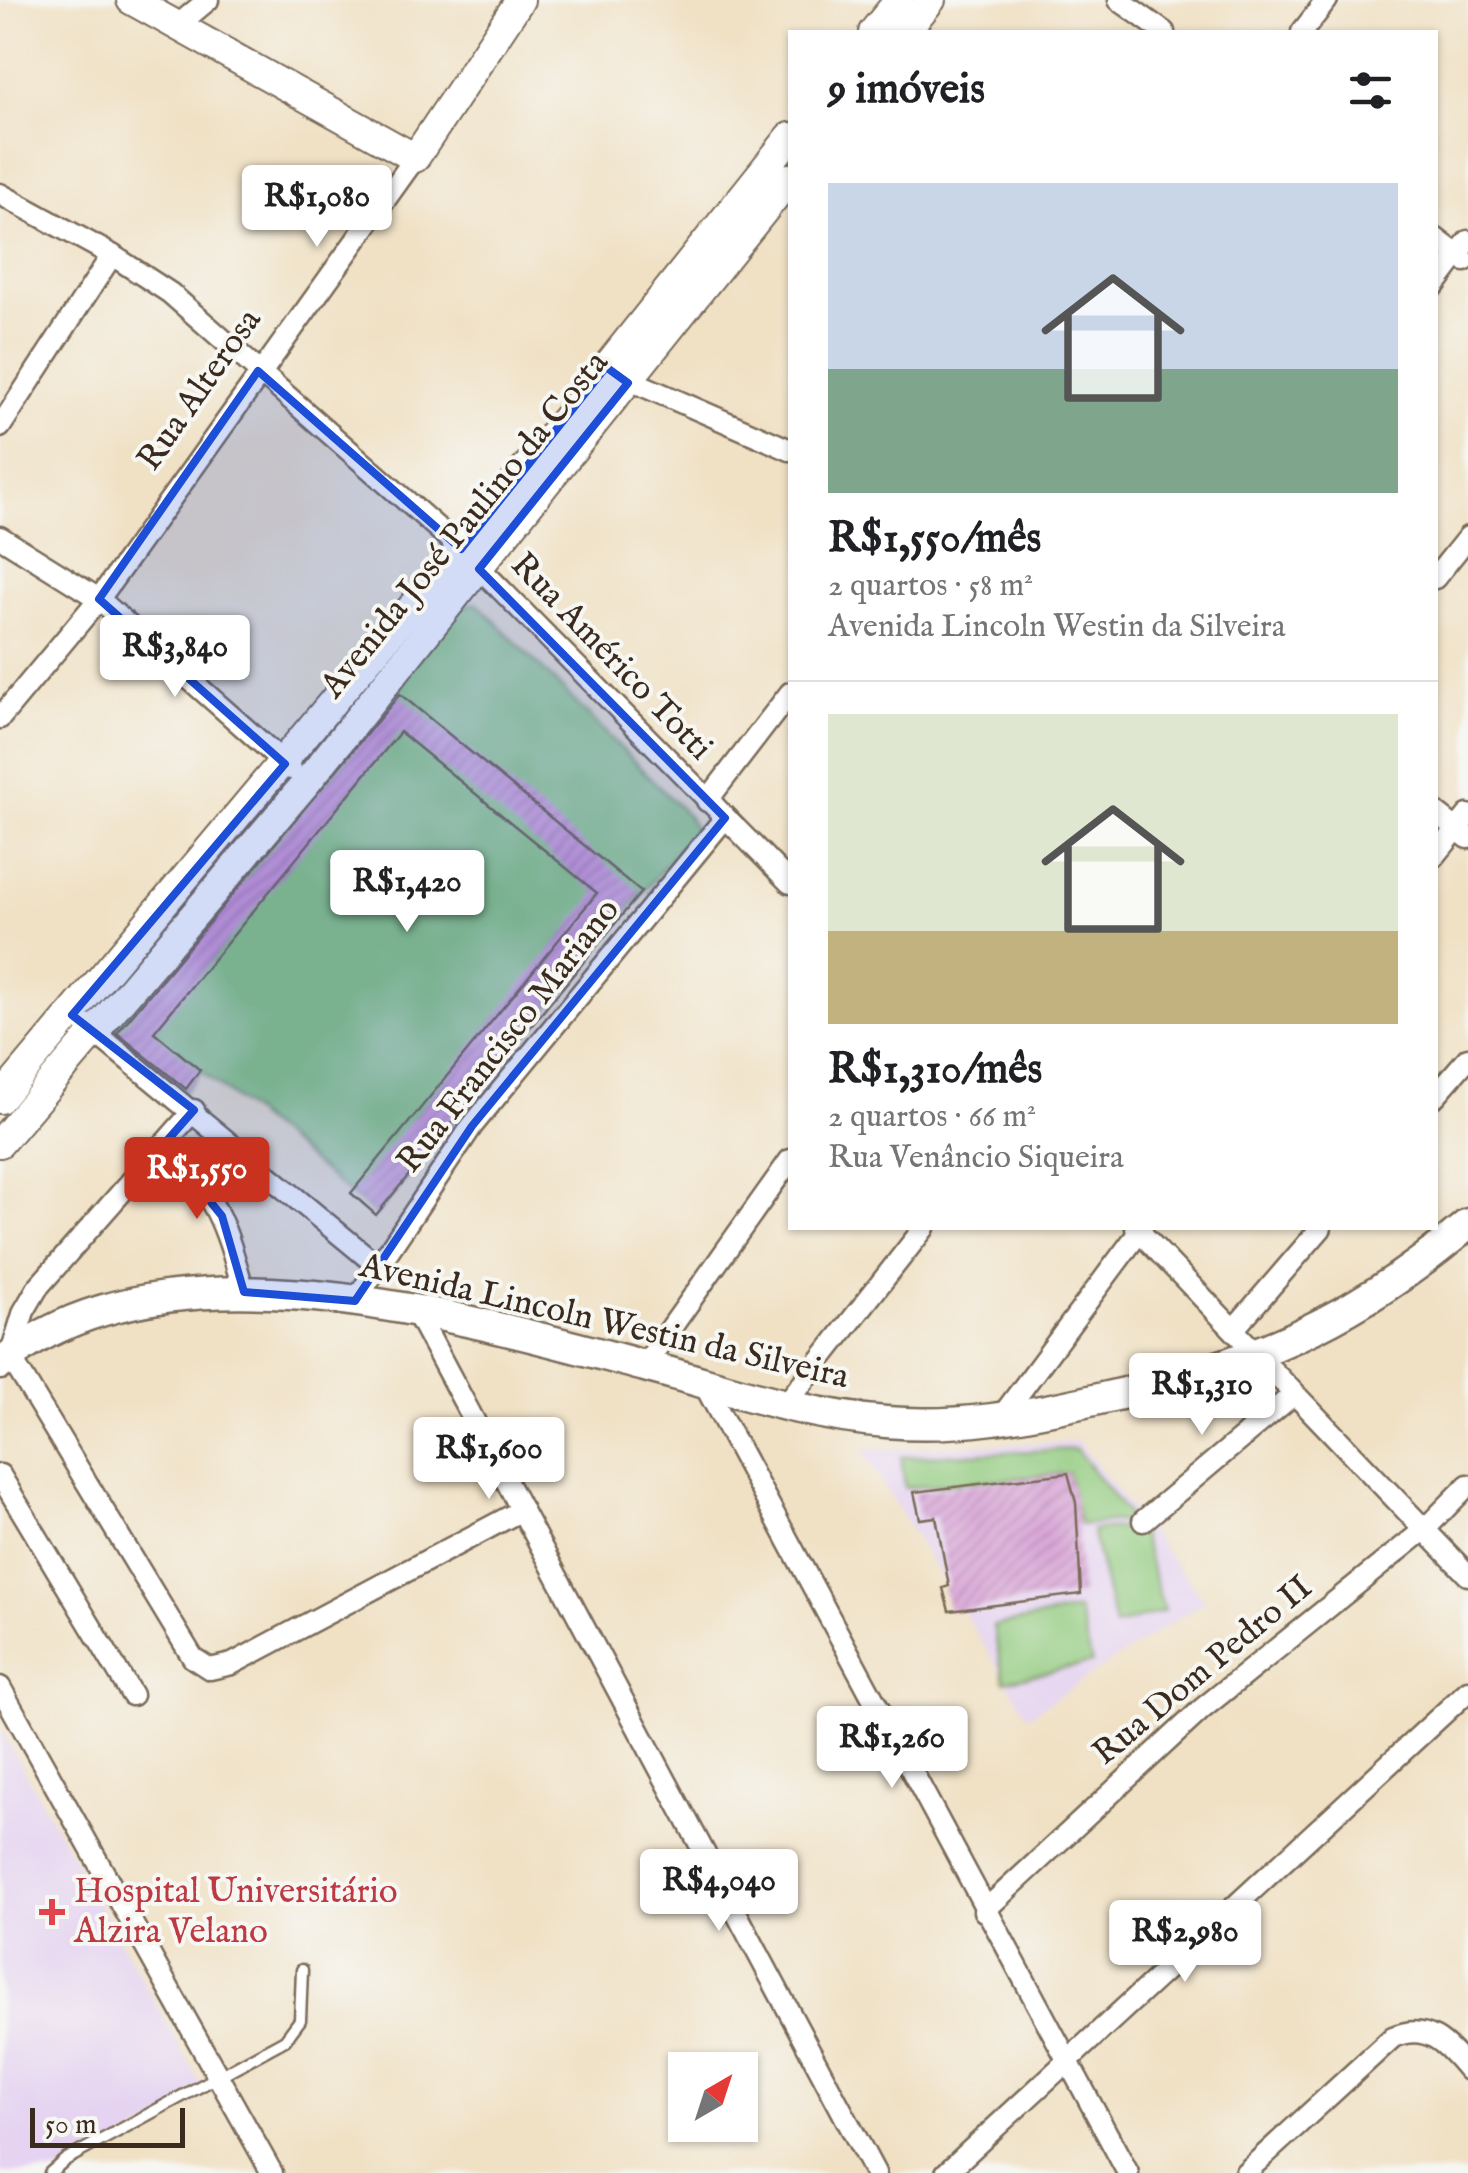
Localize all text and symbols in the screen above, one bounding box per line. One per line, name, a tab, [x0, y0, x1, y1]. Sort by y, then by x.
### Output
icon: filters	[1343, 63, 1398, 118]
text: 9 imóveis	[828, 64, 985, 117]
pin: R$1,080	[225, 165, 409, 250]
text: R$1,080	[264, 177, 370, 218]
icon: home	[1023, 248, 1203, 428]
street label: Rua Alterosa	[128, 299, 273, 480]
street label: Avenida José Paulino da Costa	[310, 342, 620, 709]
text: R$1,550/mês	[828, 513, 1041, 566]
street label: Rua Américo Totti	[500, 543, 722, 771]
text: 2 quartos · 58 m²	[828, 566, 1033, 607]
text: Avenida Lincoln Westin da Silveira	[828, 607, 1286, 648]
pin: R$3,840	[83, 615, 267, 700]
text: R$3,840	[122, 627, 228, 668]
icon: home	[1023, 779, 1203, 959]
pin: R$1,420	[315, 850, 499, 935]
text: R$1,420	[352, 862, 462, 903]
street label: Rua Francisco Mariano	[388, 889, 630, 1183]
text: R$1,310/mês	[828, 1044, 1042, 1097]
text: 2 quartos · 66 m²	[828, 1097, 1036, 1138]
pin: R$1,550	[105, 1137, 289, 1222]
text: Rua Venâncio Siqueira	[828, 1138, 1124, 1179]
text: R$1,550	[146, 1149, 248, 1190]
street label: Avenida Lincoln Westin da Silveira	[354, 1244, 854, 1400]
pin: R$1,310	[1110, 1353, 1294, 1438]
text: R$1,310	[1151, 1365, 1253, 1406]
pin: R$1,600	[397, 1417, 581, 1502]
text: R$1,600	[435, 1429, 543, 1470]
street label: Rua Dom Pedro II	[1084, 1566, 1322, 1776]
pin: R$1,260	[800, 1706, 984, 1791]
text: R$1,260	[839, 1718, 945, 1759]
pin: R$4,040	[627, 1849, 811, 1934]
text: R$4,040	[662, 1861, 776, 1902]
place label: Hospital Universitário Alzira Velano	[73, 1870, 398, 1955]
marker: Hospital Universitário Alzira Velano	[39, 1899, 65, 1925]
pin: R$2,980	[1093, 1900, 1277, 1985]
text: R$2,980	[1131, 1912, 1239, 1953]
north arrow	[668, 2052, 758, 2142]
map controls	[668, 2052, 758, 2142]
scale bar	[30, 2103, 185, 2148]
text: 50 m	[45, 2108, 97, 2143]

